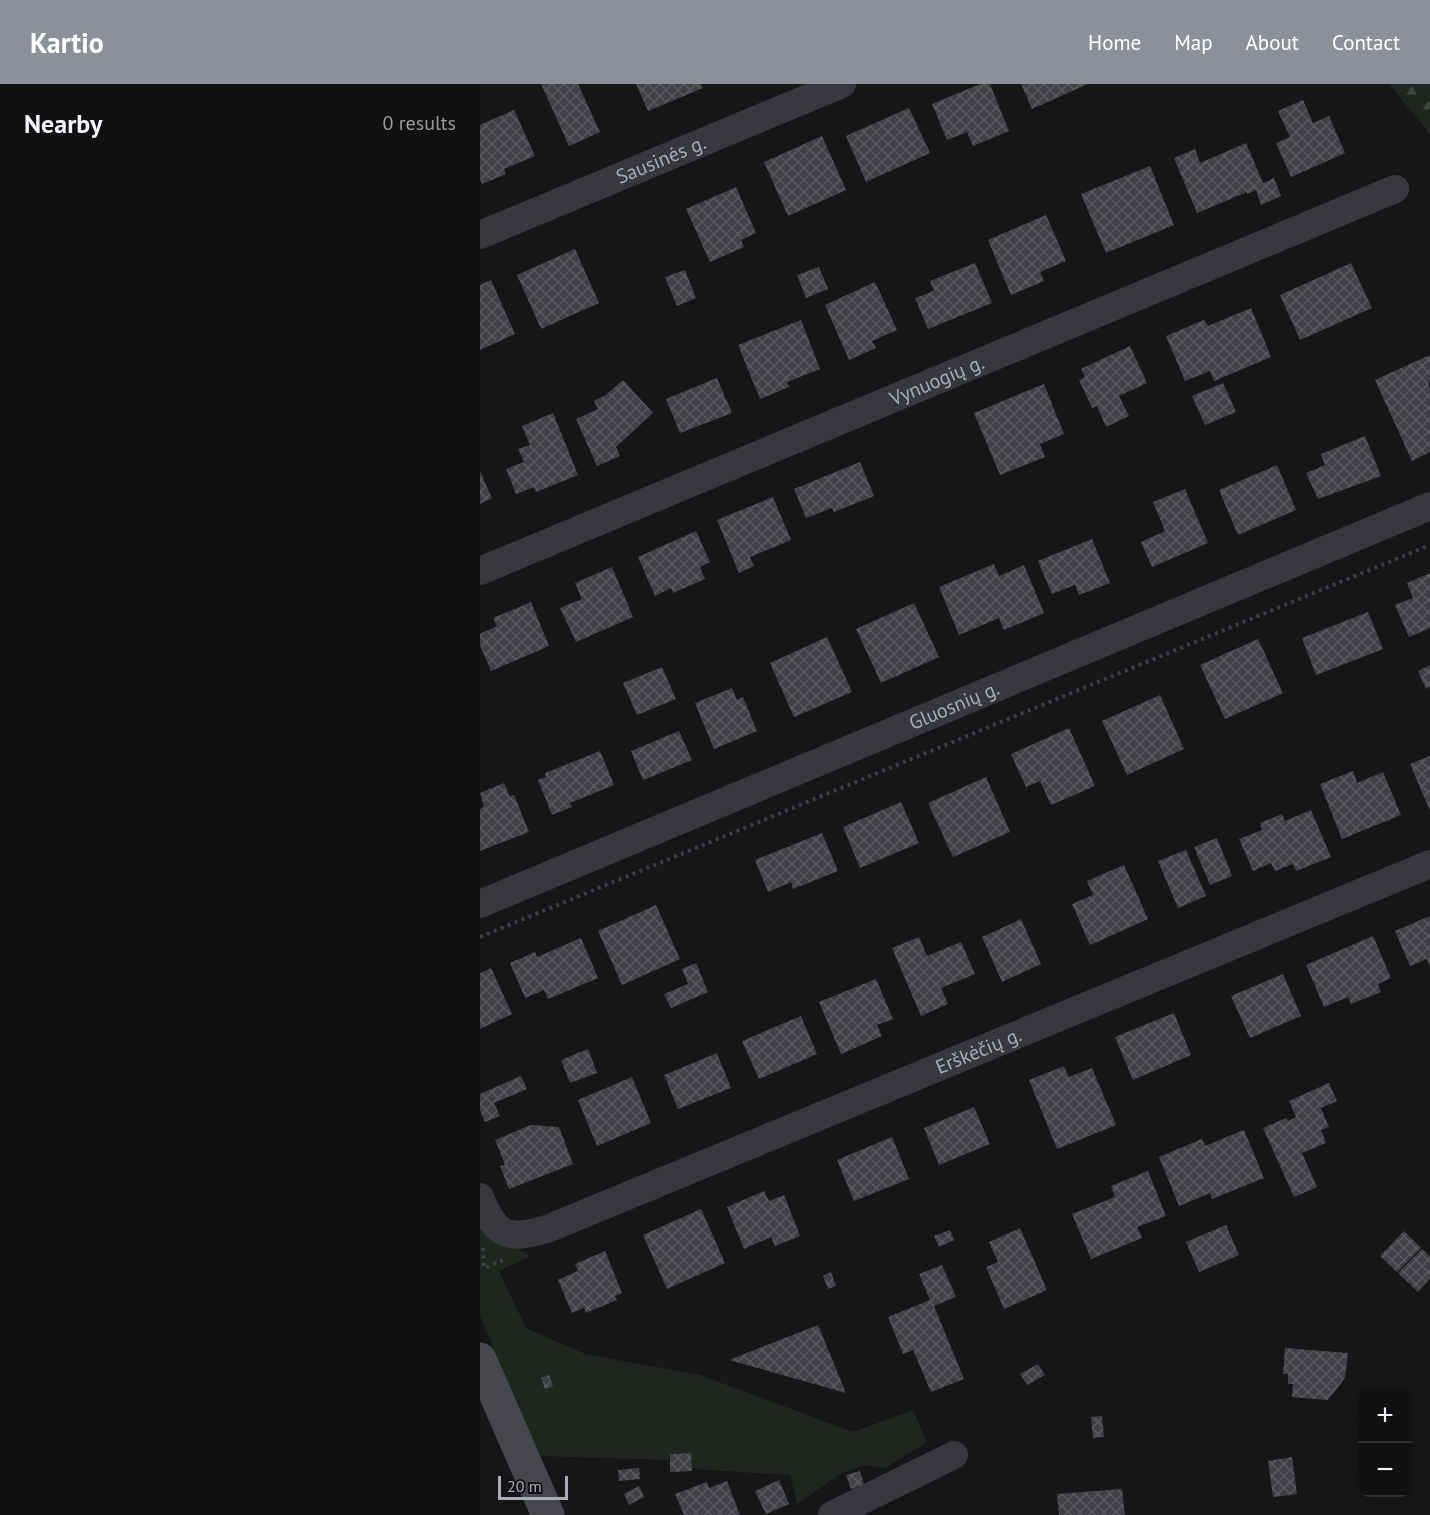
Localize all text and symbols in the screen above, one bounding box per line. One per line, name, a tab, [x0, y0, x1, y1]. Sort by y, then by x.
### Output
text: Kartio	[30, 24, 104, 61]
text: Home	[1088, 29, 1141, 56]
text: Map	[1174, 29, 1213, 56]
text: About	[1246, 29, 1299, 56]
text: Contact	[1332, 29, 1400, 56]
text: Nearby	[24, 107, 102, 140]
text: 0 results	[383, 110, 456, 136]
street label: Sausinės g.	[612, 129, 710, 190]
street label: Vynuogių g.	[885, 349, 988, 412]
street label: Gluosnių g.	[905, 675, 1003, 736]
street label: Erškėčių g.	[932, 1021, 1025, 1080]
map controls	[1358, 1389, 1412, 1497]
button: +	[1358, 1389, 1412, 1443]
button: −	[1358, 1443, 1412, 1497]
scale bar	[498, 1473, 568, 1500]
text: 20 m	[507, 1476, 542, 1496]

